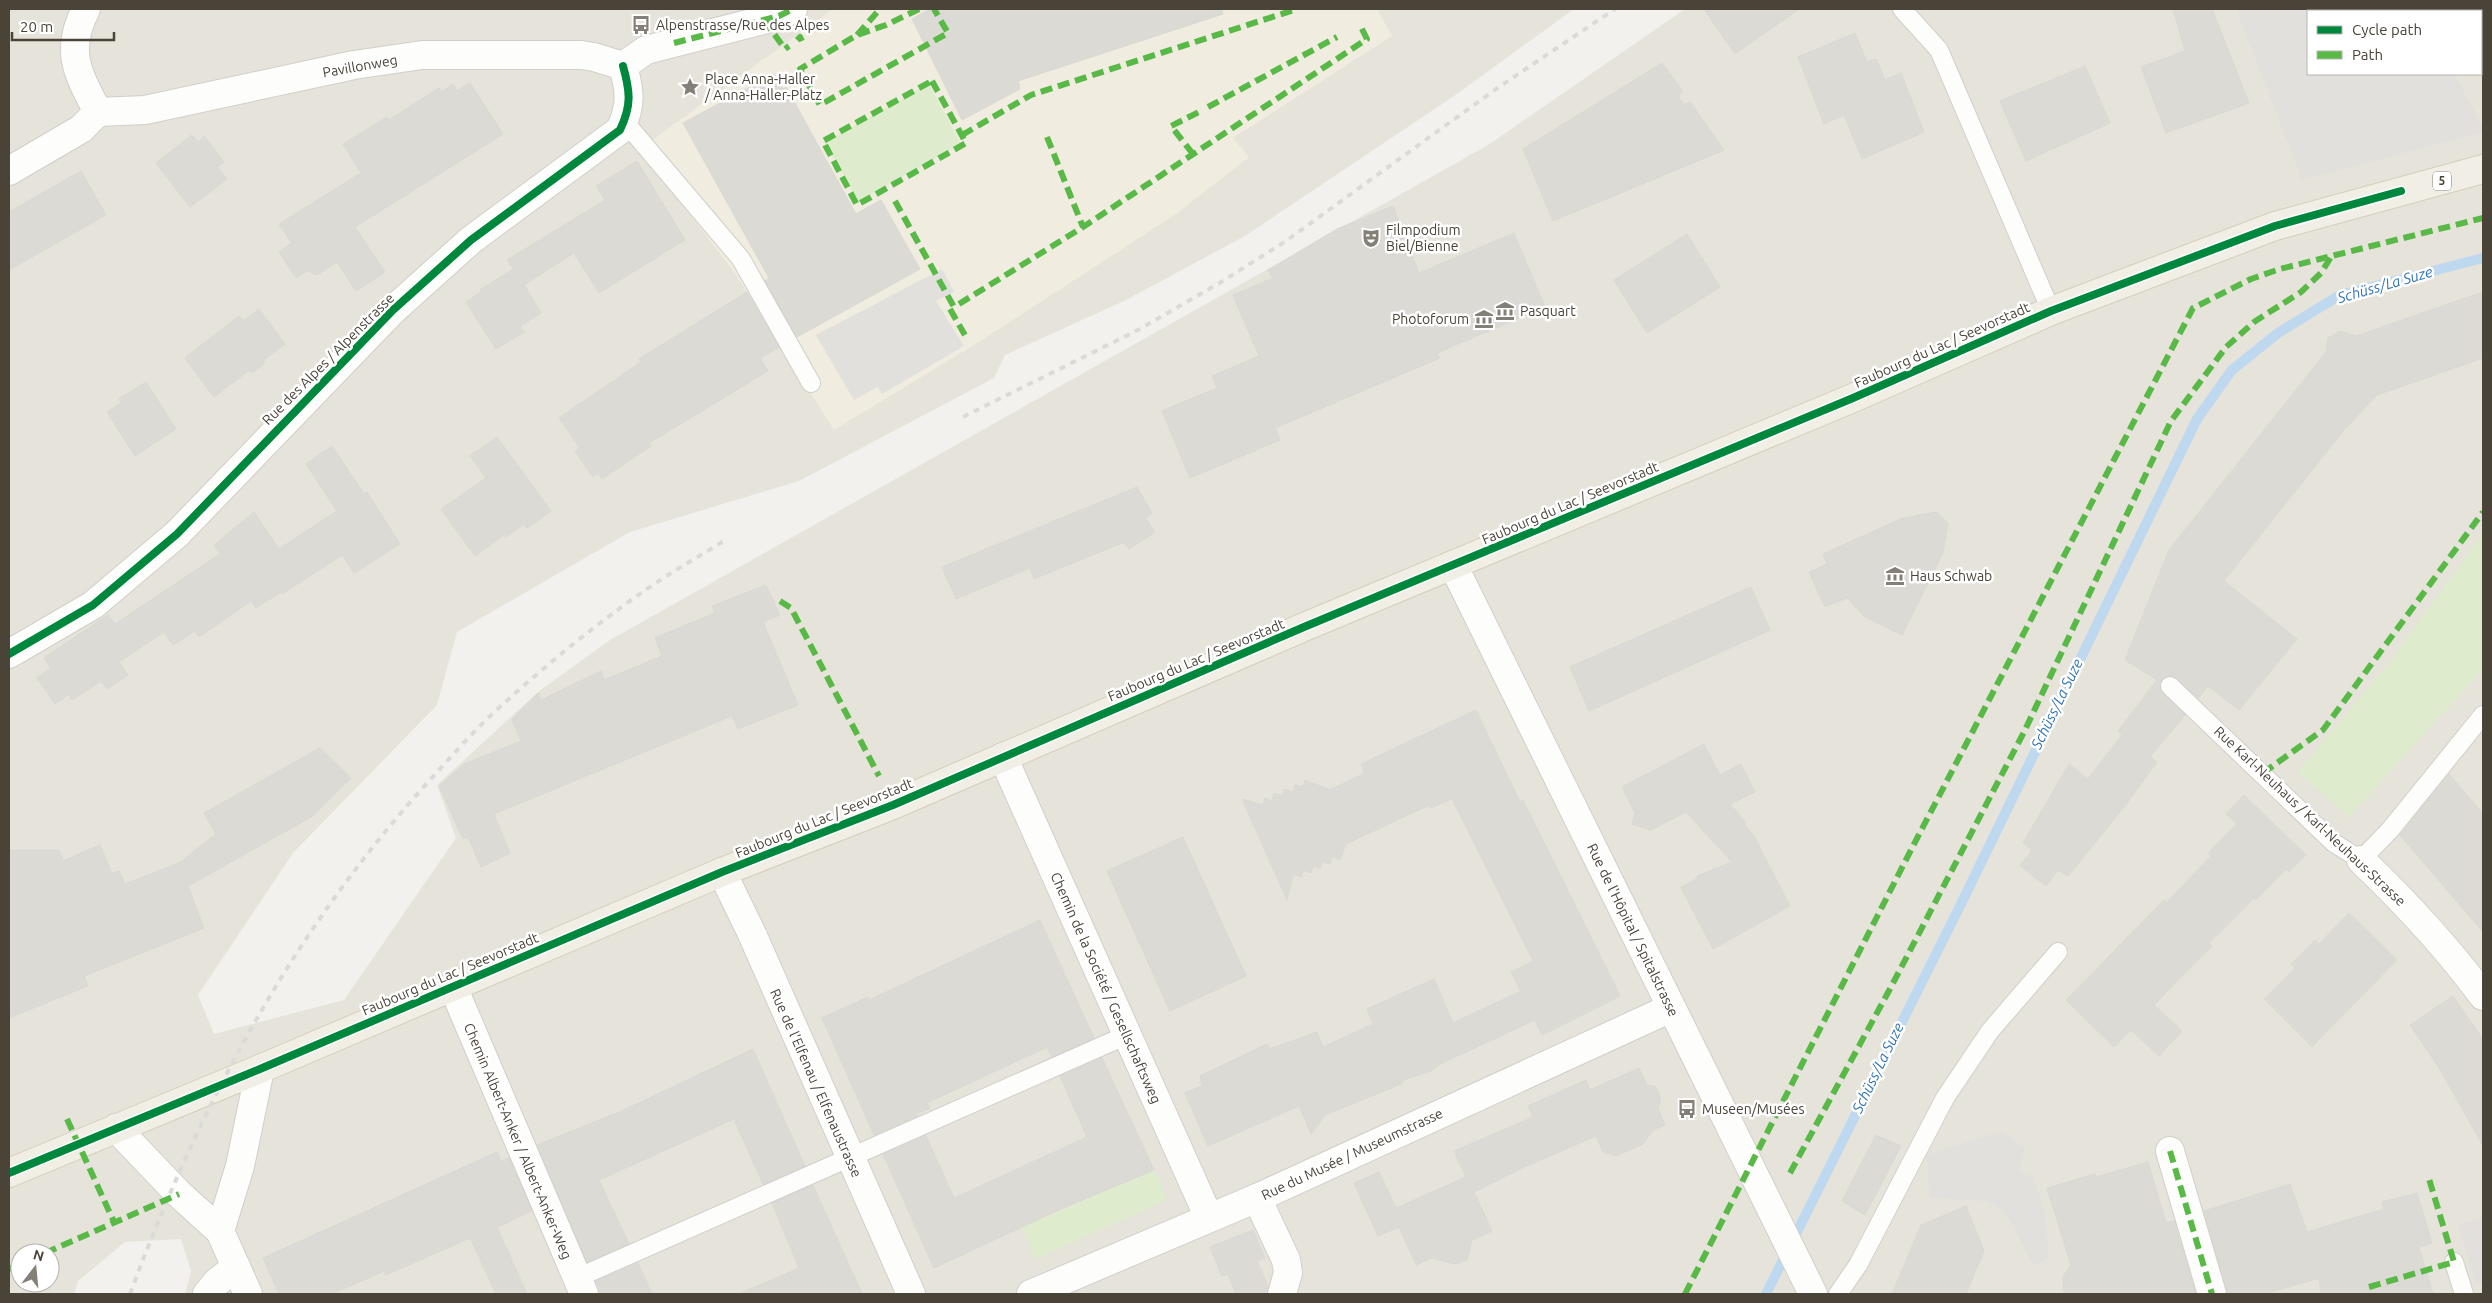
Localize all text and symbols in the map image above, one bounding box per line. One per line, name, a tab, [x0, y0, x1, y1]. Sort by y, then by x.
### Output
scale bar	[12, 10, 115, 42]
legend	[2307, 10, 2482, 75]
bus stop icon: Alpenstrasse/Rue des Alpes	[630, 14, 652, 36]
place label: Alpenstrasse/Rue des Alpes	[656, 17, 829, 33]
text: 20 m	[20, 18, 53, 35]
text: Cycle path	[2352, 21, 2422, 38]
text: Path	[2352, 46, 2383, 63]
street label: Pavillonweg	[321, 52, 399, 80]
place label: Place Anna-Haller / Anna-Haller-Platz	[704, 71, 822, 103]
place icon: Place Anna-Haller / Anna-Haller-Platz	[679, 76, 701, 98]
road number: 5	[2433, 172, 2451, 190]
place label: Filmpodium Biel/Bienne	[1386, 222, 1461, 254]
theatre icon: Filmpodium Biel/Bienne	[1360, 227, 1382, 249]
water label: Schüss/La Suze	[2334, 263, 2435, 306]
street label: Rue des Alpes / Alpenstrasse	[259, 290, 397, 428]
street label: Faubourg du Lac / Seevorstadt	[1852, 299, 2033, 391]
museum icon: Pasquart	[1494, 300, 1516, 322]
place label: Pasquart	[1520, 303, 1576, 319]
museum icon: Photoforum	[1473, 308, 1495, 330]
place label: Photoforum	[1392, 311, 1469, 327]
street label: Faubourg du Lac / Seevorstadt	[1479, 458, 1661, 548]
museum icon: Haus Schwab	[1884, 565, 1906, 587]
place label: Haus Schwab	[1910, 568, 1992, 584]
street label: Faubourg du Lac / Seevorstadt	[1105, 615, 1287, 705]
water label: Schüss/La Suze	[2027, 656, 2086, 752]
street label: Rue Karl-Neuhaus / Karl-Neuhaus-Strasse	[2211, 723, 2409, 909]
street label: Faubourg du Lac / Seevorstadt	[733, 775, 916, 861]
street label: Rue de l'Hôpital / Spitalstrasse	[1584, 841, 1682, 1019]
street label: Chemin de la Société / Gesellschaftsweg	[1048, 870, 1164, 1106]
street label: Faubourg du Lac / Seevorstadt	[359, 929, 541, 1019]
street label: Rue de l'Elfenau / Elfenaustrasse	[767, 986, 865, 1180]
street label: Chemin Albert-Anker / Albert-Anker-Weg	[461, 1020, 575, 1262]
water label: Schüss/La Suze	[1848, 1020, 1907, 1116]
bus stop icon: Museen/Musées	[1676, 1098, 1698, 1120]
place label: Museen/Musées	[1702, 1101, 1805, 1117]
street label: Rue du Musée / Museumstrasse	[1259, 1105, 1445, 1203]
north arrow	[10, 1243, 60, 1293]
text: N	[31, 1246, 46, 1265]

